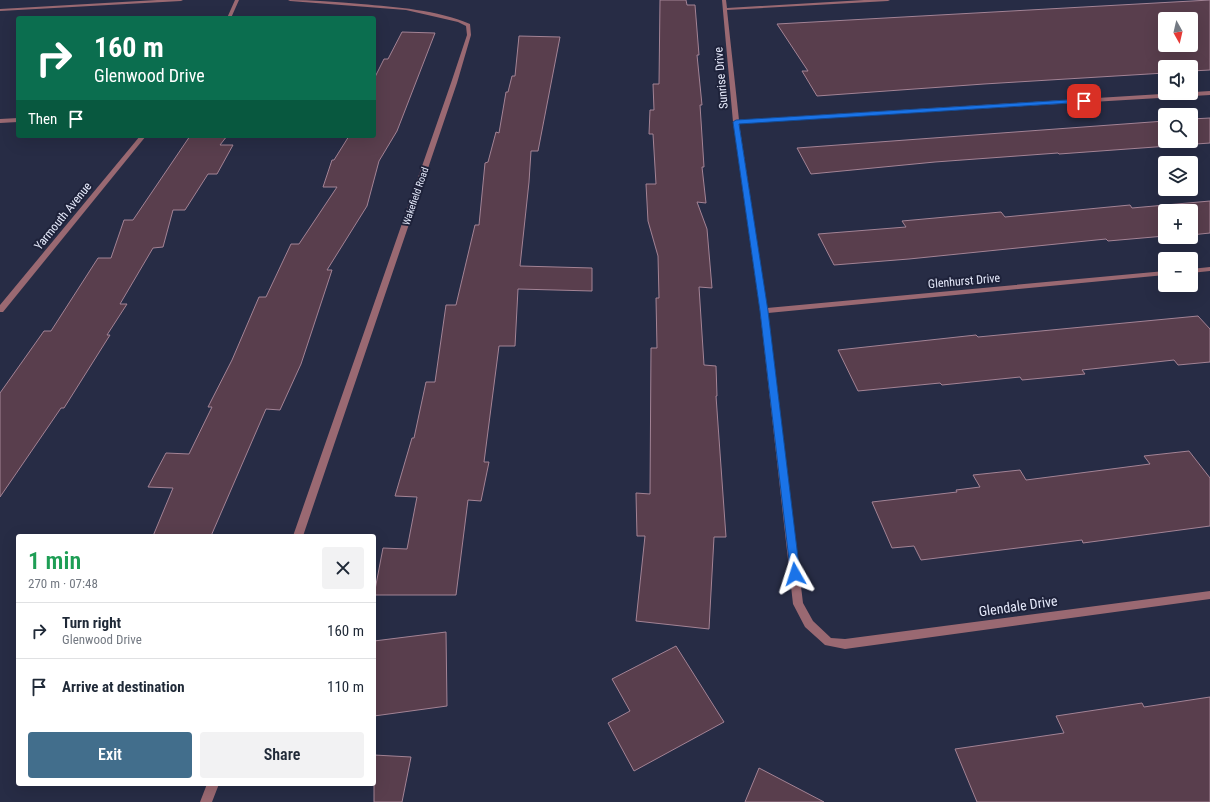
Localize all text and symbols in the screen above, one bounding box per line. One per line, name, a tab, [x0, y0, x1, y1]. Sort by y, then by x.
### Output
north arrow	[1158, 12, 1198, 52]
map controls	[1158, 12, 1198, 292]
text: 160 m	[94, 31, 164, 64]
icon: right	[28, 32, 80, 84]
street label: Sunrise Drive	[711, 46, 731, 110]
button: sound	[1158, 60, 1198, 100]
text: Glenwood Drive	[94, 65, 205, 86]
pin	[1067, 84, 1101, 118]
icon: arrive	[1073, 90, 1095, 112]
icon: arrive	[65, 108, 87, 130]
button: search	[1158, 108, 1198, 148]
text: Then	[28, 110, 57, 128]
button: layers	[1158, 156, 1198, 196]
street label: Wakefield Road	[400, 166, 431, 227]
street label: Yarmouth Avenue	[32, 179, 95, 253]
button: +	[1158, 204, 1198, 244]
button: −	[1158, 252, 1198, 292]
street label: Glenhurst Drive	[927, 271, 1001, 291]
text: 1 min	[28, 547, 81, 575]
button: close	[322, 547, 364, 589]
position arrow	[774, 553, 816, 595]
text: 270 m · 07:48	[28, 576, 98, 591]
street label: Glendale Drive	[978, 592, 1059, 619]
text: Turn right	[62, 614, 121, 632]
icon: right	[28, 620, 50, 642]
text: 160 m	[327, 622, 364, 640]
text: Glenwood Drive	[62, 632, 142, 647]
icon: arrive	[28, 676, 50, 698]
text: Arrive at destination	[62, 678, 185, 696]
text: 110 m	[327, 678, 364, 696]
button: Exit	[28, 732, 192, 778]
button: Share	[200, 732, 364, 778]

